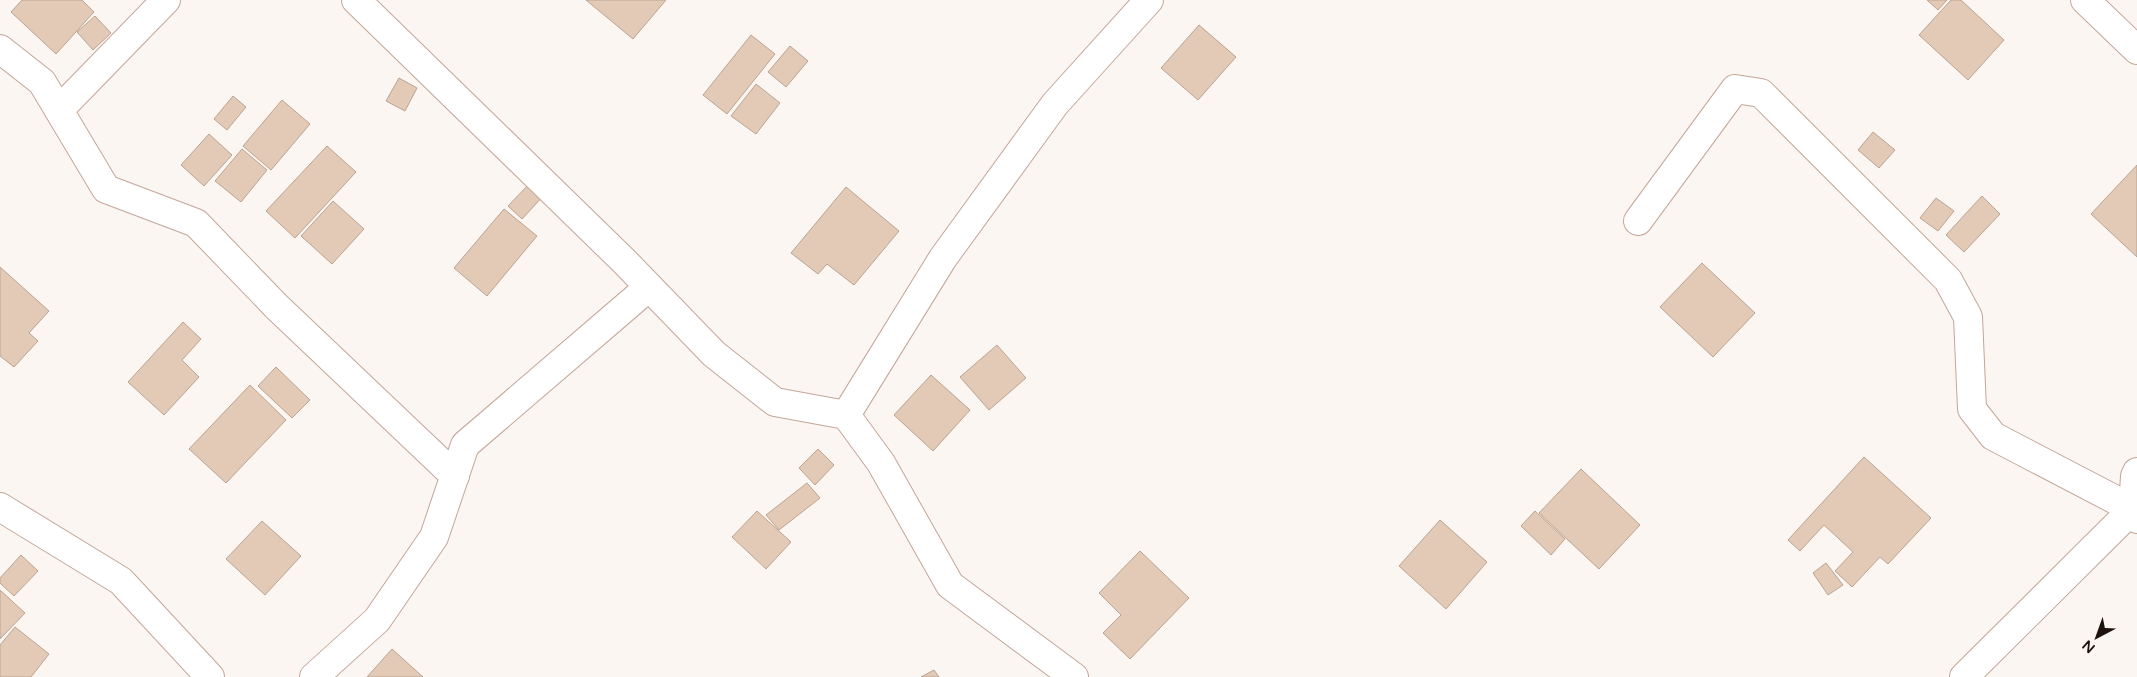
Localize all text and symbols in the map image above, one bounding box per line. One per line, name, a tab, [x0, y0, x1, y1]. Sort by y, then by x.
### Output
north arrow	[2072, 612, 2122, 662]
text: N	[2079, 636, 2099, 657]

